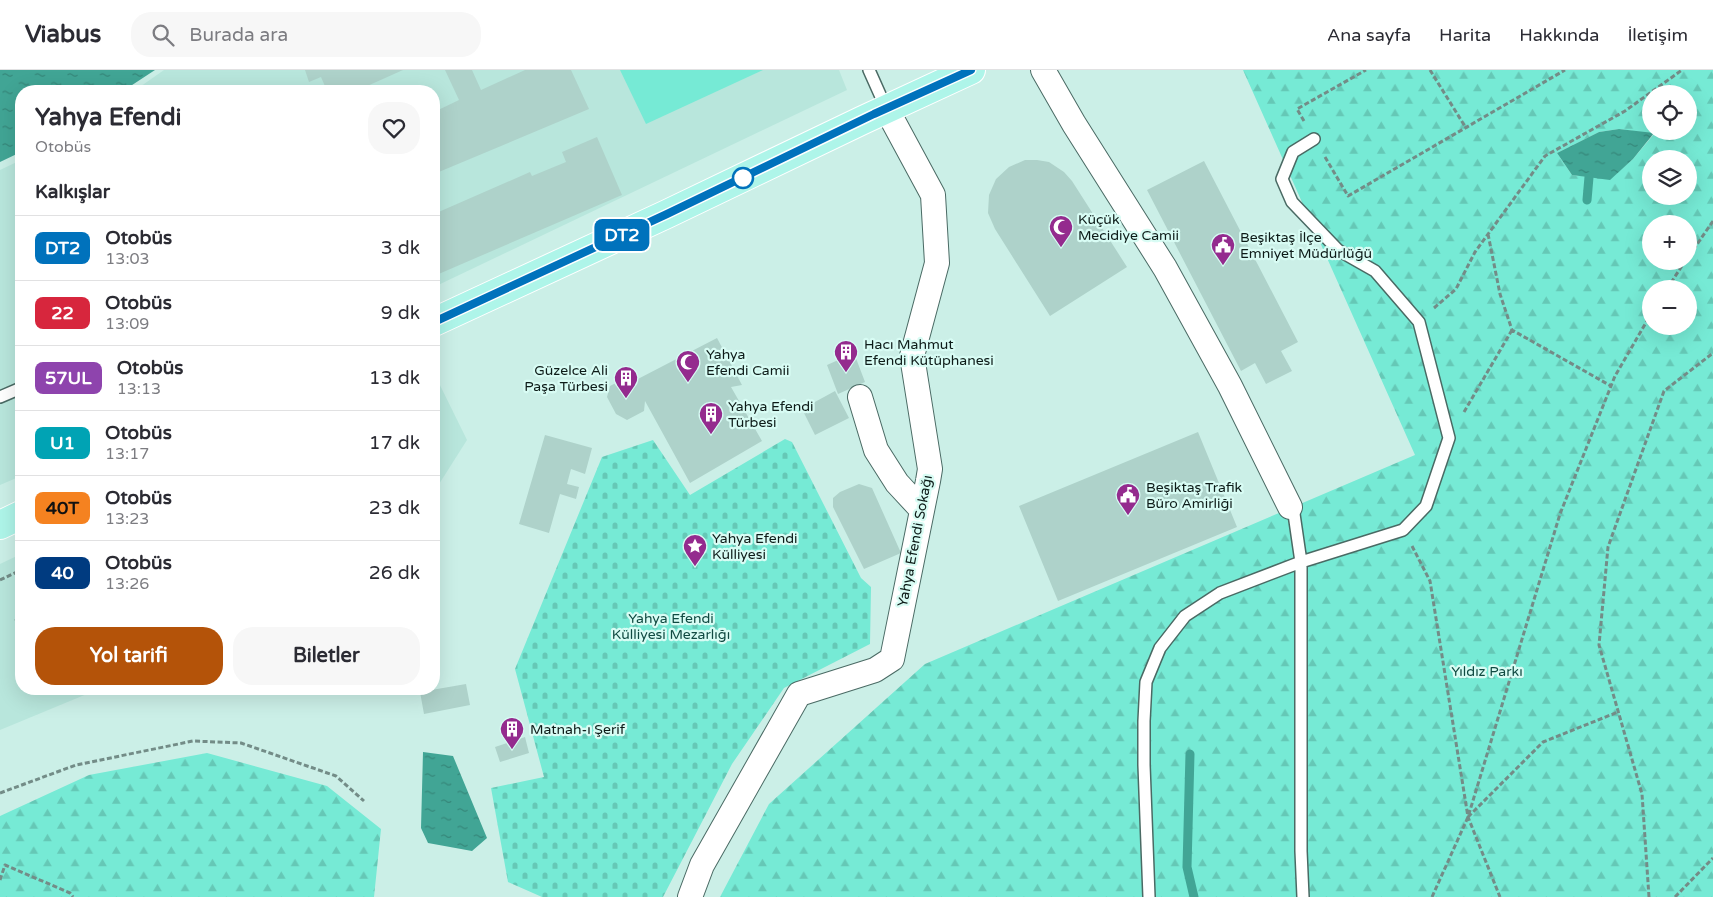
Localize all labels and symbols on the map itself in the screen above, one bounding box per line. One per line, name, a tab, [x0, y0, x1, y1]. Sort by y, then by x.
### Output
unlabelled marker	[732, 167, 754, 189]
place label: Küçük Mecidiye Camii	[1078, 211, 1179, 244]
mosque icon: Küçük Mecidiye Camii	[1048, 214, 1074, 248]
line badge: DT2	[593, 219, 651, 251]
place label: Beşiktaş İlçe Emniyet Müdürlüğü	[1240, 229, 1372, 262]
public building icon: Beşiktaş İlçe Emniyet Müdürlüğü	[1210, 232, 1236, 266]
place label: Hacı Mahmut Efendi Kütüphanesi	[864, 336, 994, 369]
building icon: Hacı Mahmut Efendi Kütüphanesi	[833, 339, 859, 373]
place label: Yahya Efendi Camii	[706, 346, 790, 379]
mosque icon: Yahya Efendi Camii	[675, 349, 701, 383]
place label: Güzelce Ali Paşa Türbesi	[524, 362, 608, 395]
building icon: Güzelce Ali Paşa Türbesi	[613, 365, 639, 399]
place label: Yahya Efendi Türbesi	[728, 398, 814, 431]
building icon: Yahya Efendi Türbesi	[698, 401, 724, 435]
street label: Yahya Efendi Sokağı	[894, 474, 936, 608]
place label: Beşiktaş Trafik Büro Amirliği	[1146, 479, 1243, 512]
public building icon: Beşiktaş Trafik Büro Amirliği	[1115, 482, 1141, 516]
place label: Yahya Efendi Külliyesi	[712, 530, 798, 563]
place icon: Yahya Efendi Külliyesi	[682, 533, 708, 567]
park label: Yahya Efendi Külliyesi Mezarlığı	[612, 610, 730, 643]
park label: Yıldız Parkı	[1451, 663, 1523, 680]
building icon: Matnah-ı Şerif	[499, 716, 525, 750]
place label: Matnah-ı Şerif	[530, 721, 626, 738]

